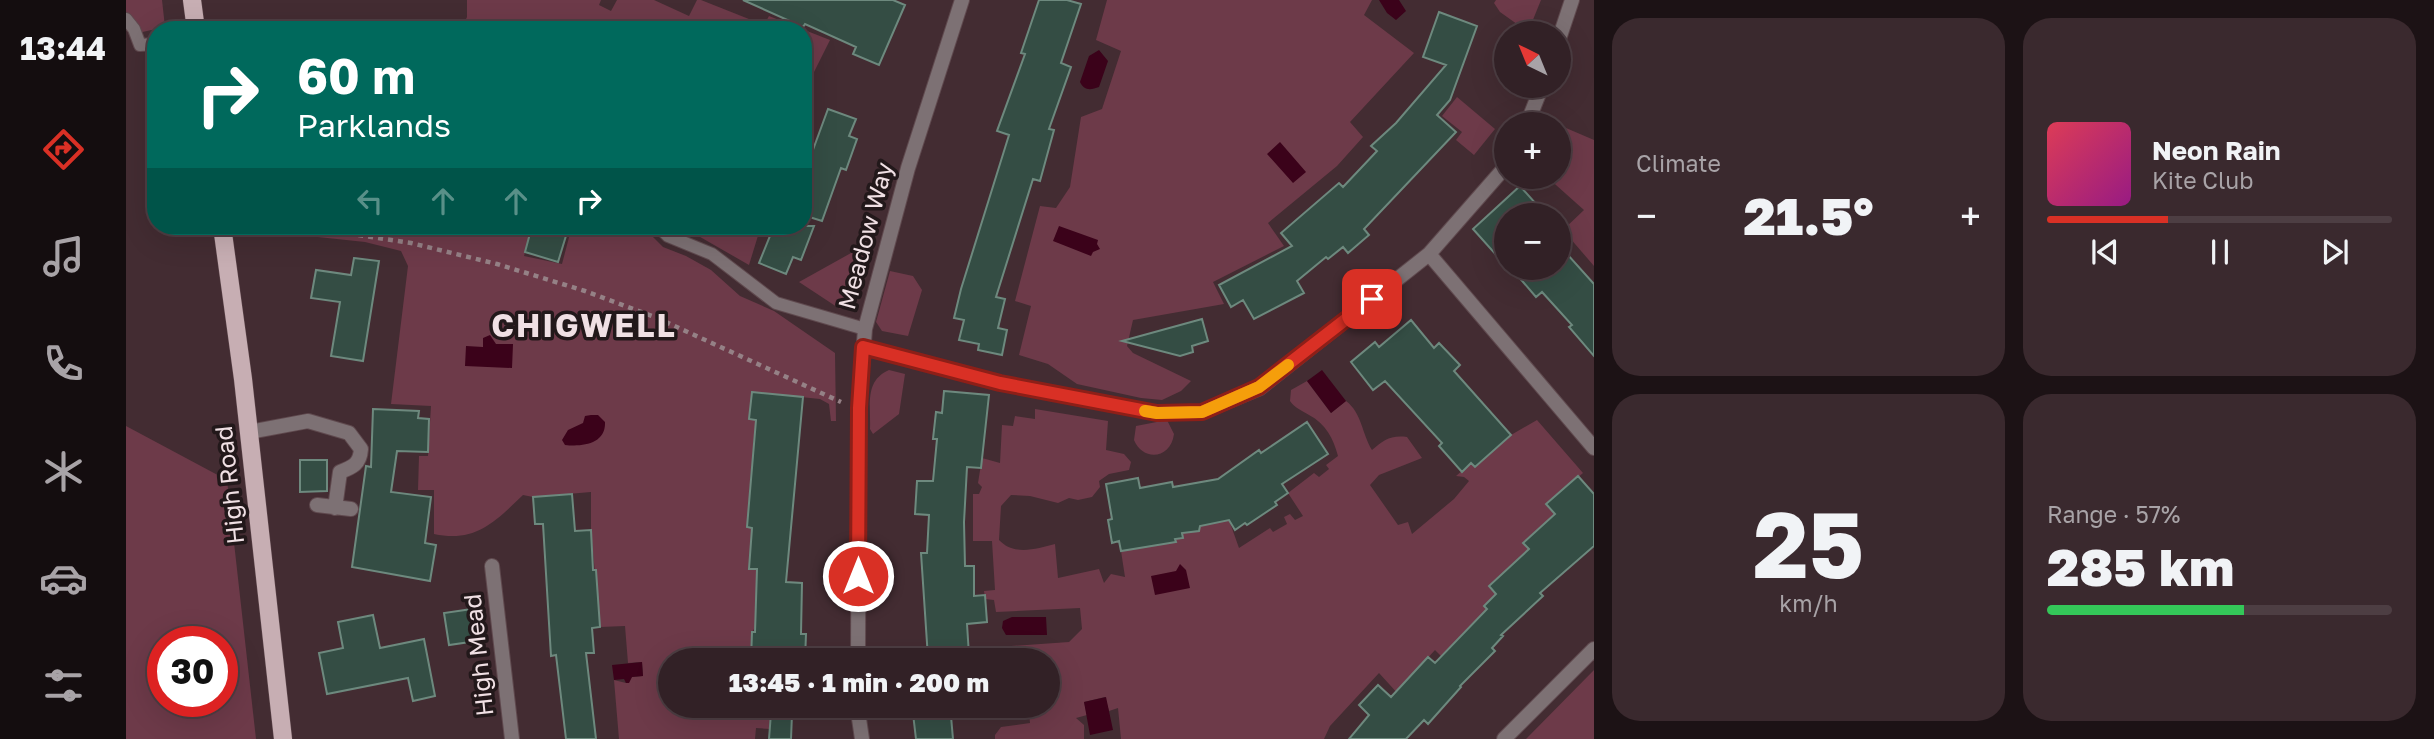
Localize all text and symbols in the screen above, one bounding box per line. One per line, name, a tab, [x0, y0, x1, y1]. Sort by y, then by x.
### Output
north arrow	[1494, 21, 1572, 98]
map controls	[1494, 21, 1571, 280]
text: 13:44	[20, 29, 106, 67]
text: 60 m	[297, 46, 415, 105]
icon: right	[182, 49, 273, 140]
text: Parklands	[297, 106, 451, 144]
button: +	[1494, 112, 1571, 189]
icon: directions	[39, 125, 88, 174]
text: Neon Rain	[2152, 135, 2281, 166]
text: Climate	[1636, 149, 1721, 177]
street label: Meadow Way	[831, 159, 898, 312]
text: Kite Club	[2152, 166, 2253, 194]
icon: left	[351, 182, 389, 220]
icon: ahead	[424, 182, 462, 220]
icon: ahead	[497, 182, 535, 220]
icon: right	[570, 182, 608, 220]
text: 21.5°	[1744, 184, 1873, 246]
text: −	[1636, 193, 1657, 238]
text: +	[1960, 193, 1981, 238]
button: −	[1494, 203, 1571, 280]
icon: music	[39, 232, 88, 281]
icon: previous	[2086, 233, 2124, 271]
icon: pause	[2201, 233, 2239, 271]
icon: next	[2316, 233, 2354, 271]
pin	[1342, 269, 1402, 329]
icon: arrive	[1353, 280, 1391, 318]
district label: CHIGWELL	[491, 306, 677, 344]
icon: phone	[39, 339, 88, 388]
street label: High Road	[208, 424, 249, 546]
icon: climate	[39, 447, 88, 496]
text: 25	[1753, 489, 1864, 598]
text: Range · 57%	[2047, 500, 2180, 528]
text: 285 km	[2047, 535, 2234, 597]
position arrow	[821, 539, 895, 613]
icon: car	[39, 554, 88, 603]
text: km/h	[1779, 589, 1838, 617]
street label: High Mead	[457, 592, 498, 718]
speed limit sign: 30	[147, 626, 238, 717]
icon: filters	[39, 661, 88, 710]
text: 13:45 · 1 min · 200 m	[729, 667, 989, 698]

